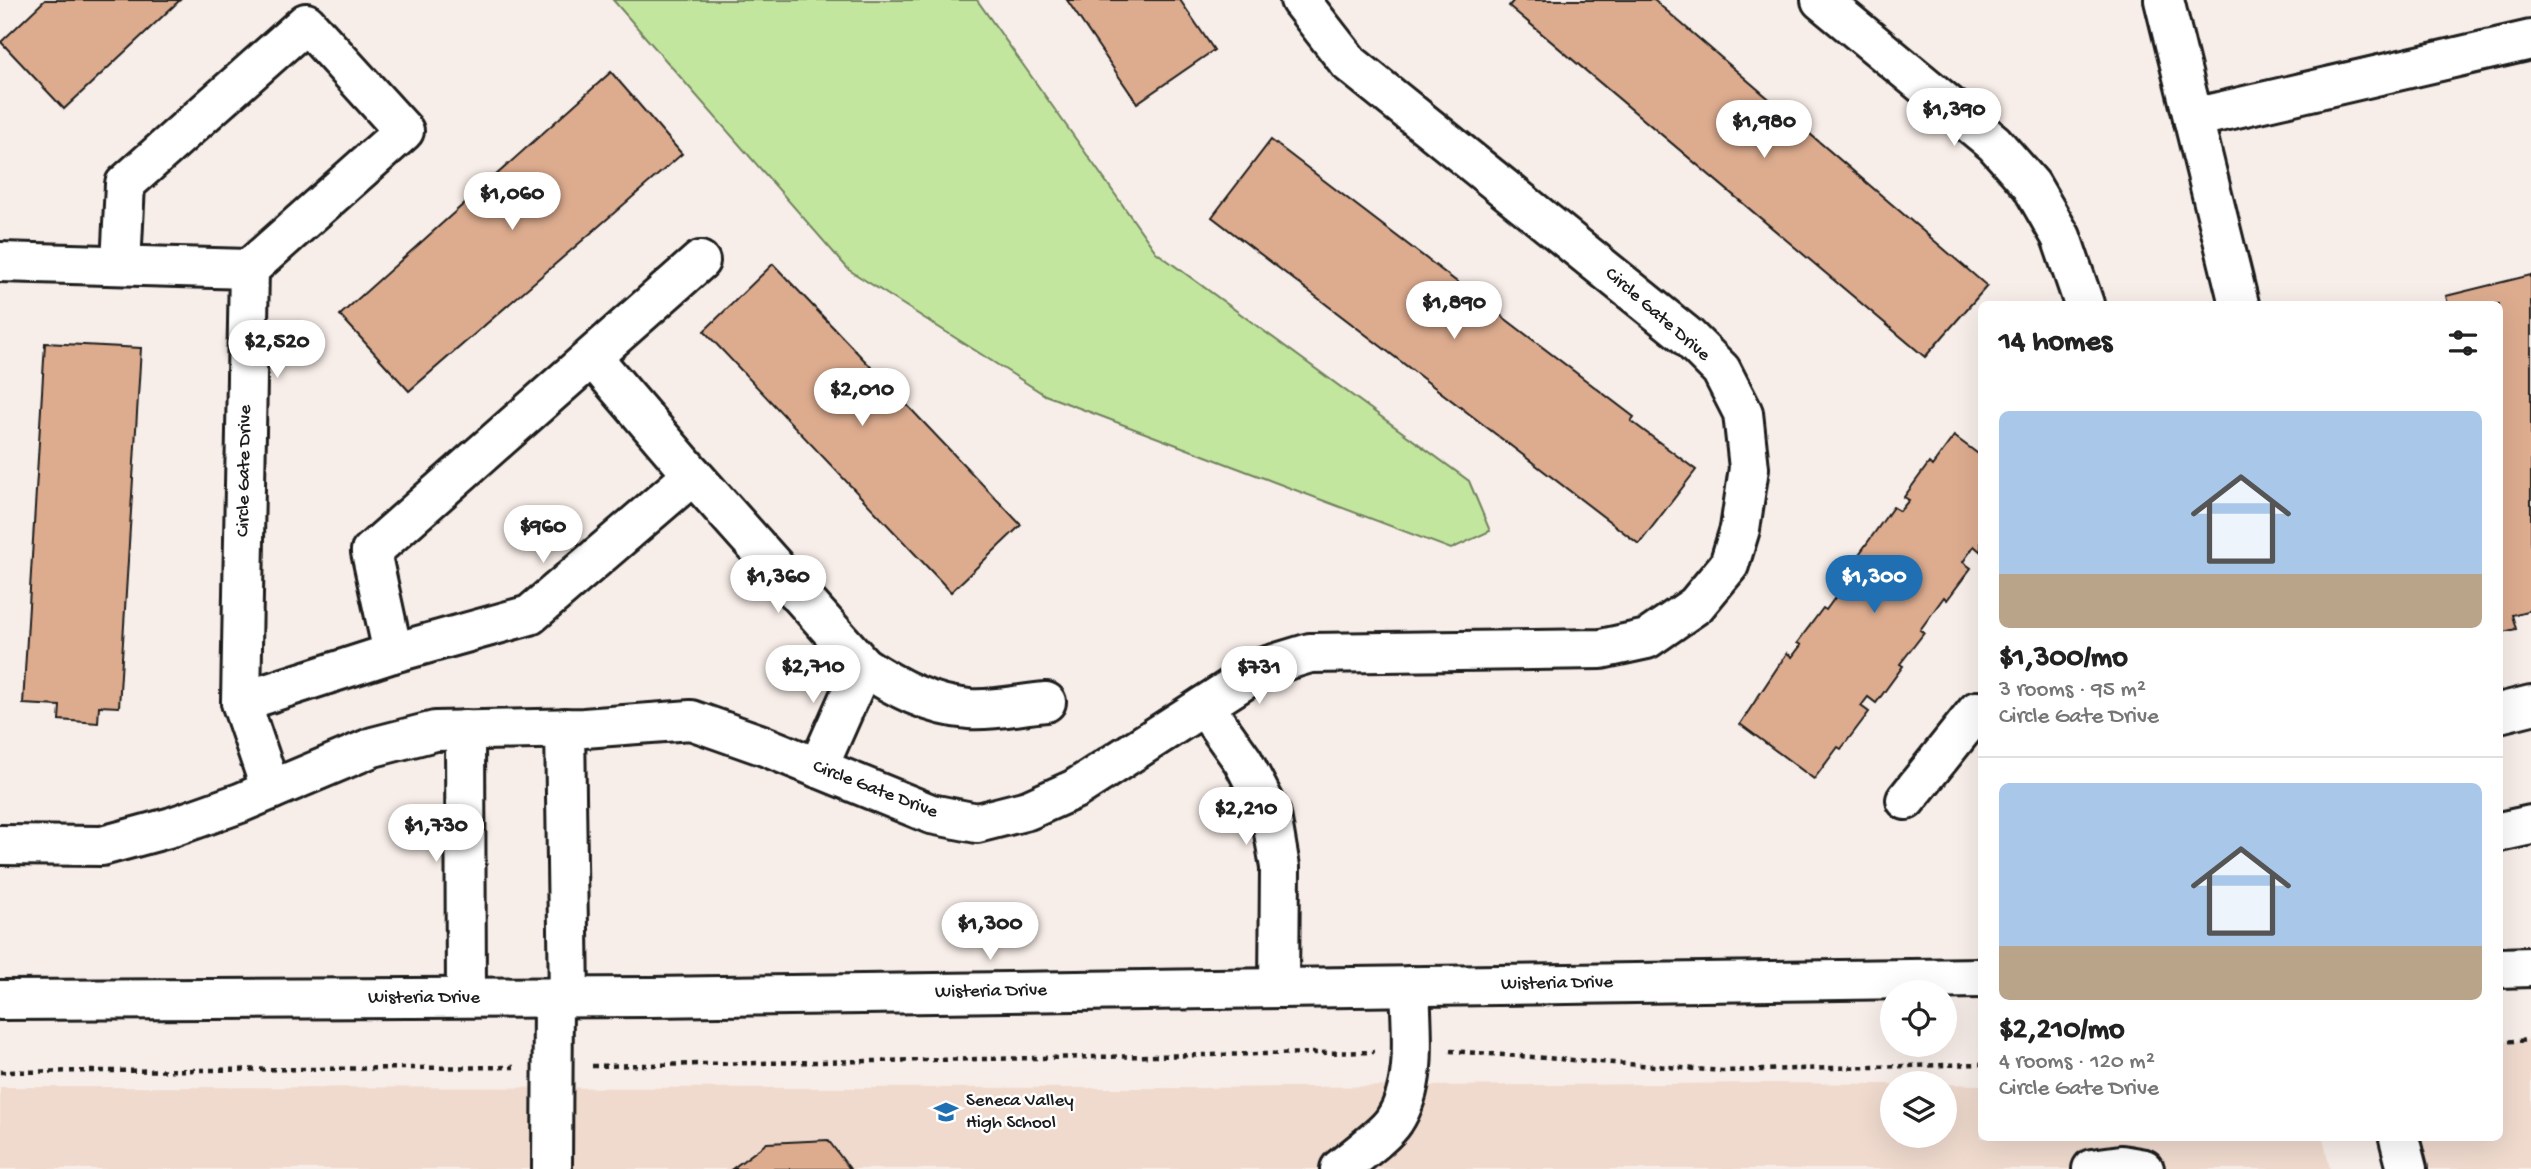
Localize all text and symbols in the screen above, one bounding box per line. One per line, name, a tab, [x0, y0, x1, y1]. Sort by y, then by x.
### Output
pin: $1,390	[1897, 88, 2011, 148]
text: $1,390	[1922, 97, 1986, 124]
pin: $1,980	[1707, 100, 1821, 160]
text: $1,980	[1732, 109, 1796, 136]
pin: $1,060	[455, 173, 569, 232]
text: $1,060	[480, 181, 544, 208]
street label: Circle Gate Drive	[1600, 263, 1715, 367]
pin: $1,890	[1397, 282, 1511, 341]
text: $1,890	[1422, 290, 1486, 317]
pin: $2,520	[220, 320, 334, 380]
icon: filters	[2444, 324, 2482, 362]
text: 14 homes	[1999, 326, 2112, 361]
text: $2,520	[244, 329, 310, 356]
pin: $2,010	[805, 368, 919, 428]
text: $2,010	[830, 377, 894, 404]
street label: Circle Gate Drive	[232, 405, 258, 537]
icon: home	[2178, 456, 2304, 582]
pin: $960	[502, 505, 584, 565]
text: $960	[520, 514, 566, 541]
pin: $1,360	[721, 556, 835, 615]
pin: $1,300	[1817, 556, 1931, 615]
text: $1,360	[746, 564, 810, 591]
text: $1,300	[1842, 564, 1906, 591]
text: $1,300/mo	[1999, 642, 2128, 677]
pin: $2,710	[756, 646, 870, 705]
pin: $731	[1218, 646, 1300, 706]
text: $2,710	[781, 654, 845, 681]
text: $731	[1237, 655, 1281, 682]
text: 3 rooms · 95 m²	[1999, 677, 2146, 704]
text: Circle Gate Drive	[1999, 704, 2159, 731]
street label: Circle Gate Drive	[809, 756, 941, 824]
pin: $2,210	[1189, 788, 1303, 847]
text: $2,210	[1215, 796, 1277, 823]
pin: $1,730	[379, 804, 493, 864]
text: $1,730	[404, 813, 468, 840]
icon: home	[2178, 828, 2304, 954]
pin: $1,300	[933, 902, 1047, 962]
text: $1,300	[958, 911, 1022, 938]
street label: Wisteria Drive	[1501, 972, 1613, 996]
street label: Wisteria Drive	[935, 980, 1047, 1004]
map controls	[1880, 980, 1957, 1148]
button: locate	[1880, 980, 1957, 1057]
street label: Wisteria Drive	[368, 987, 480, 1010]
text: $2,210/mo	[1999, 1014, 2125, 1049]
text: 4 rooms · 120 m²	[1999, 1049, 2155, 1076]
button: layers	[1880, 1071, 1957, 1148]
text: Circle Gate Drive	[1999, 1076, 2159, 1103]
place label: Seneca Valley High School	[966, 1090, 1074, 1135]
school or university icon: Seneca Valley High School	[932, 1098, 960, 1126]

